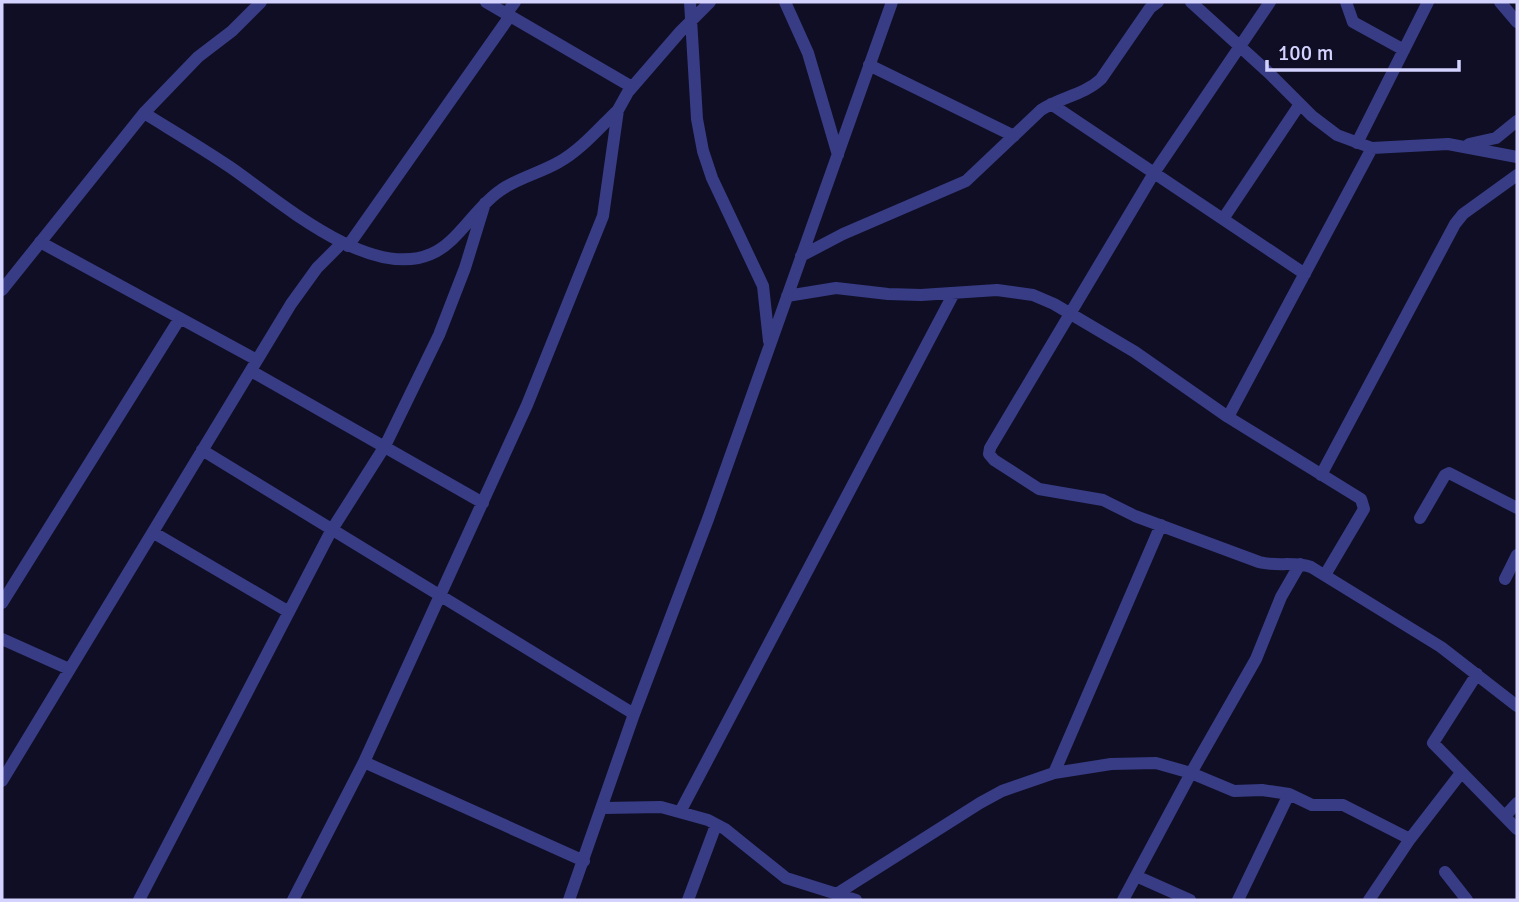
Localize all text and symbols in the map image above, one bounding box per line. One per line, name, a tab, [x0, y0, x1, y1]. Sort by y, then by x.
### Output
scale bar	[1267, 28, 1460, 72]
text: 100 m	[1278, 40, 1333, 66]

